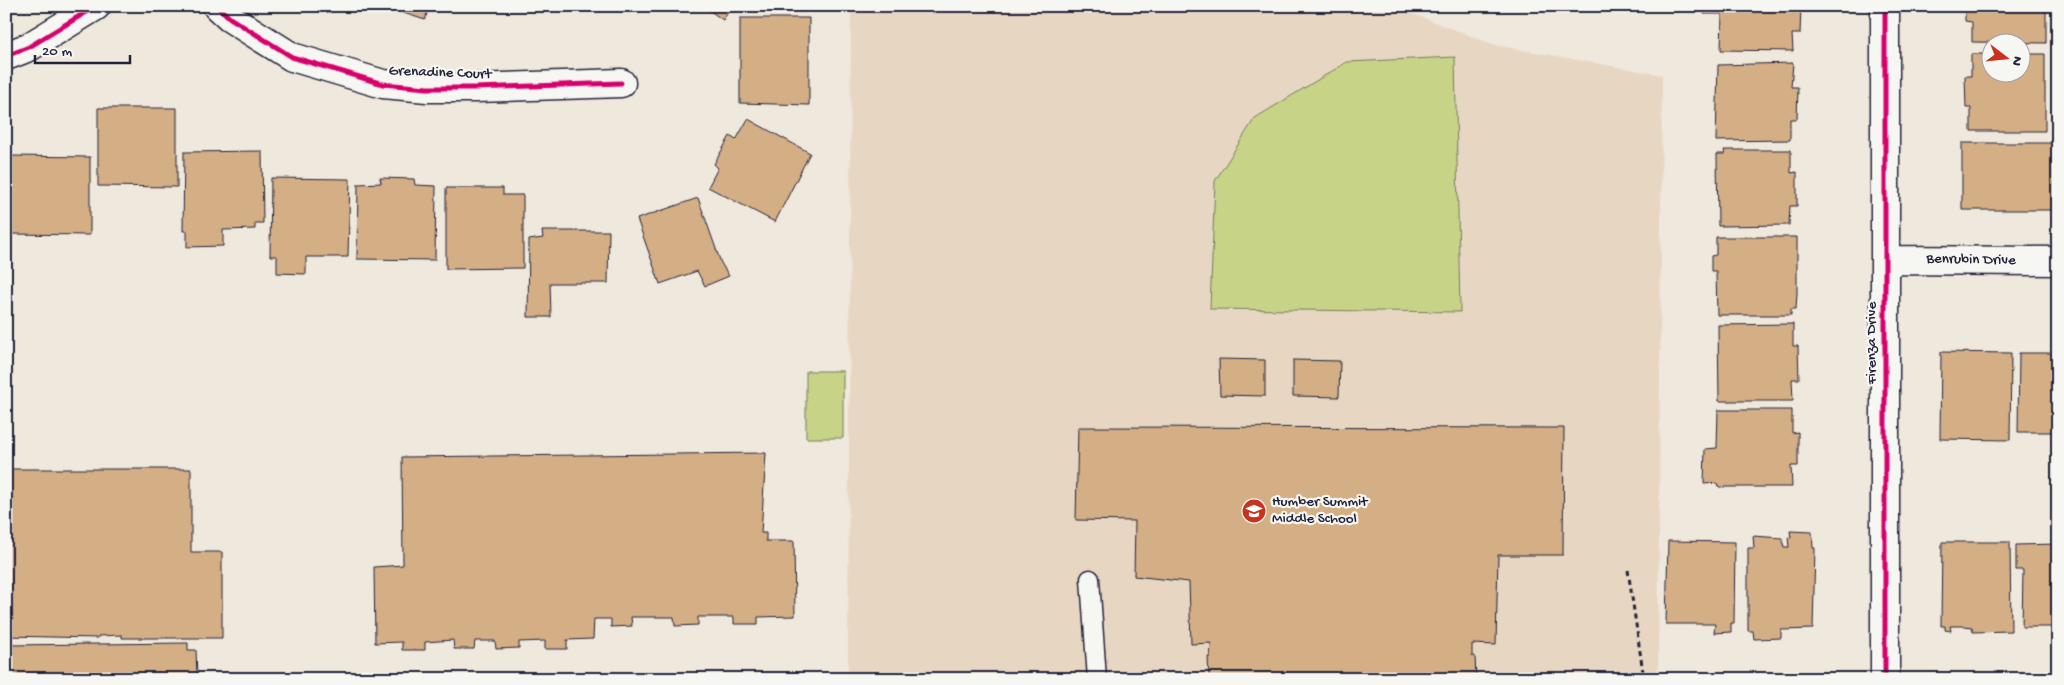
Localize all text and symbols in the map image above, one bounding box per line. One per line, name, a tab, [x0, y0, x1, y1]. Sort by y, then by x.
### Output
scale bar	[35, 32, 130, 64]
north arrow	[1982, 32, 2032, 82]
text: 20 m	[42, 43, 72, 61]
text: N	[2007, 54, 2026, 68]
street label: Grenadine Court	[388, 62, 494, 84]
street label: Benrubin Drive	[1925, 250, 2016, 270]
street label: Firenza Drive	[1863, 302, 1881, 385]
place label: Humber Summit Middle School	[1272, 493, 1369, 528]
school or university icon: Humber Summit Middle School	[1241, 498, 1267, 524]

